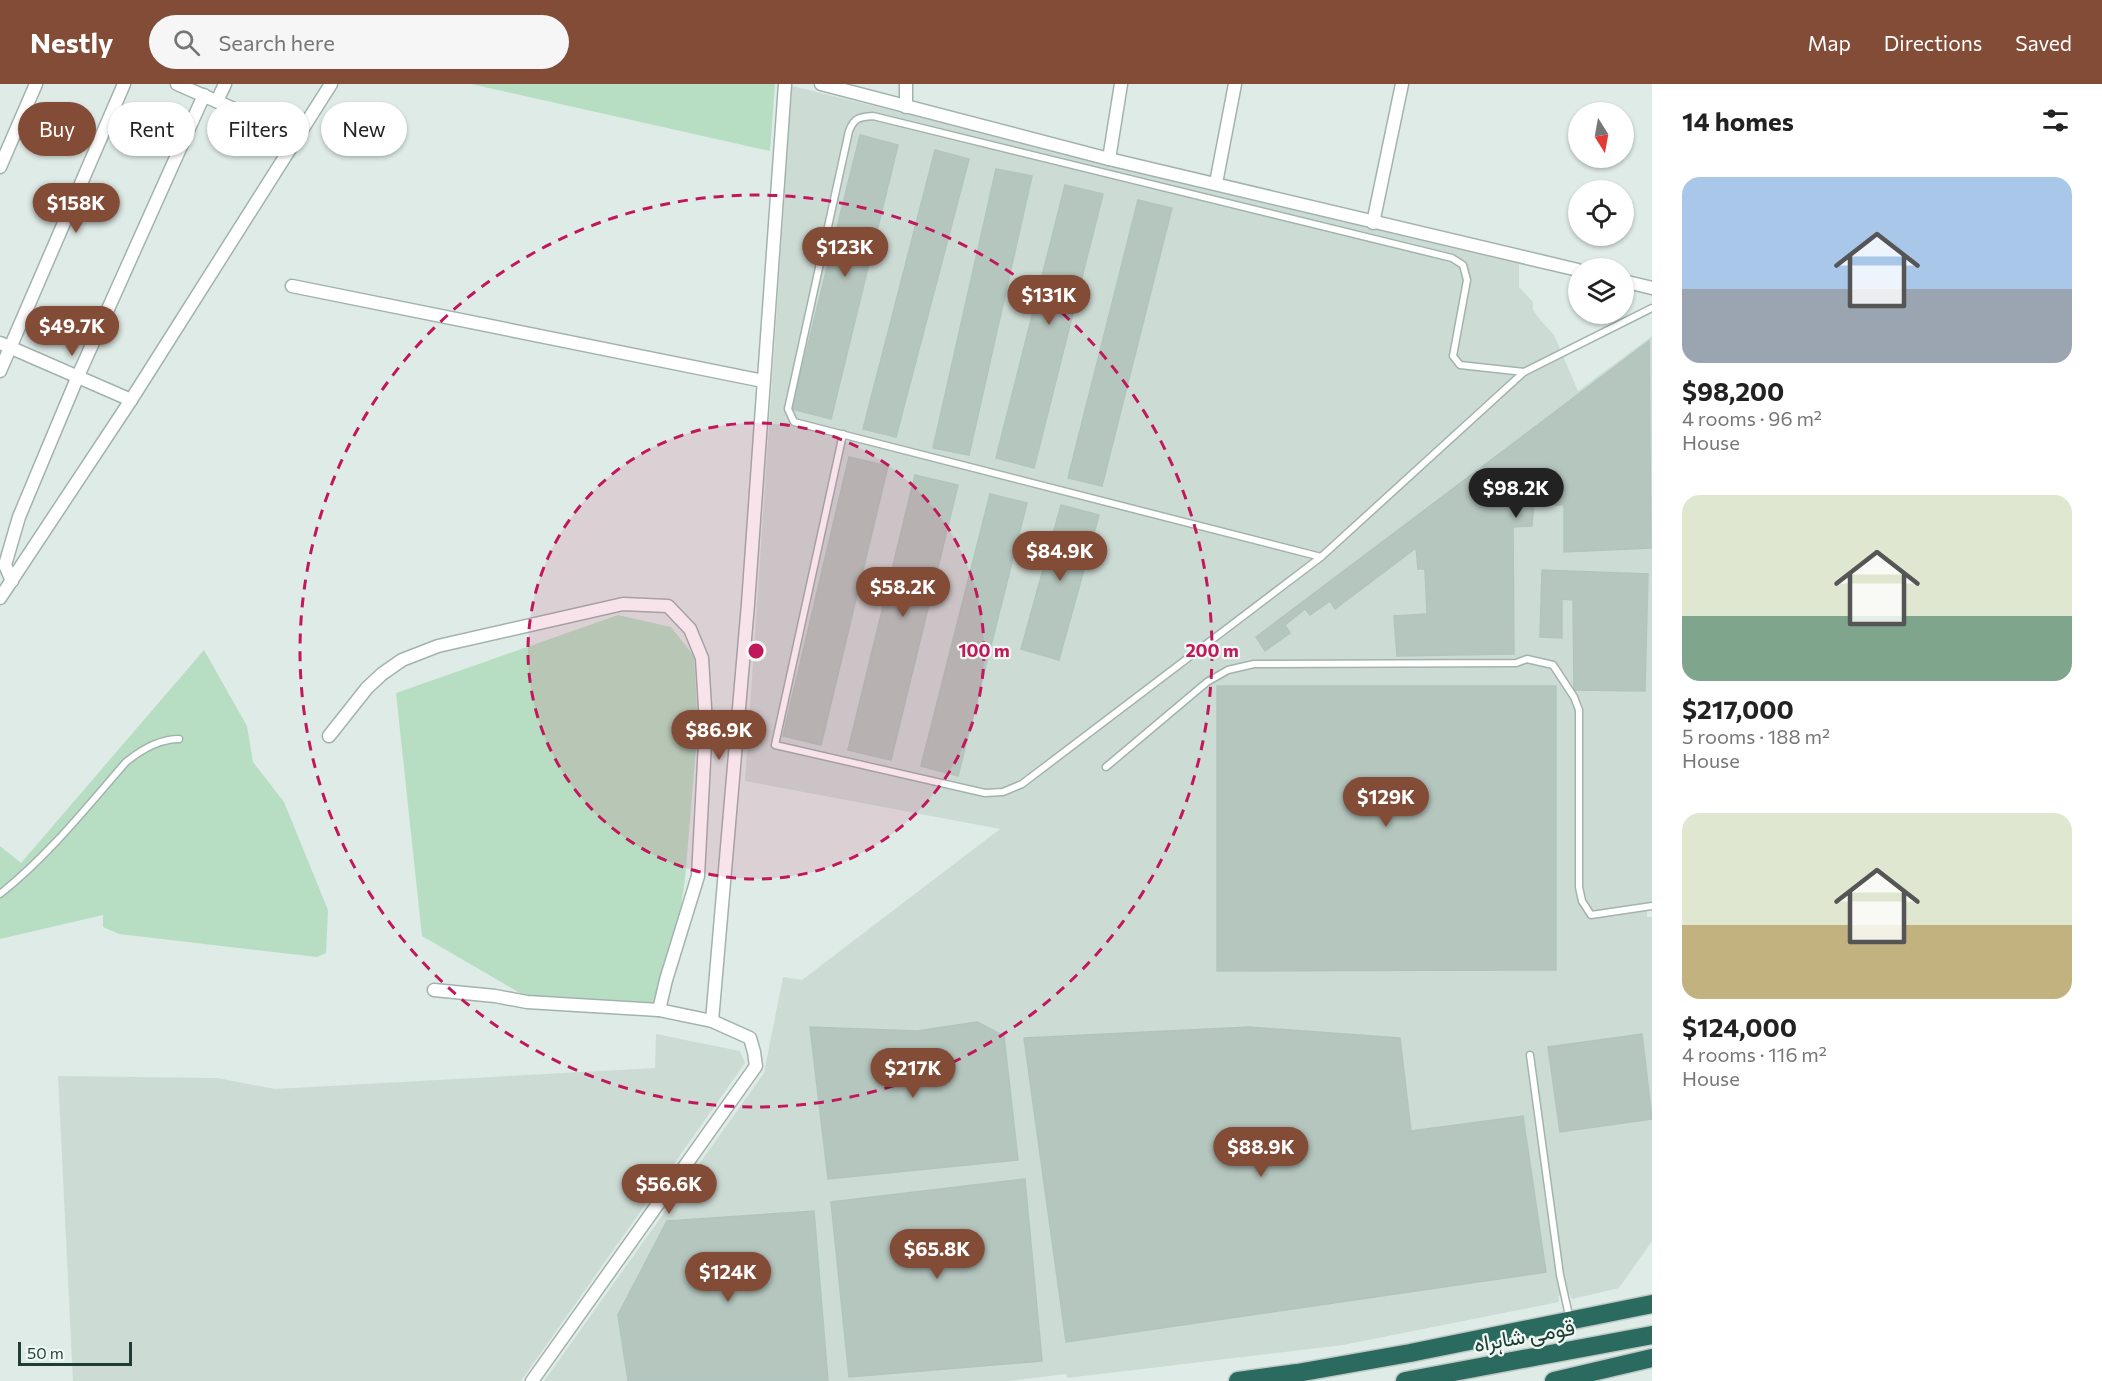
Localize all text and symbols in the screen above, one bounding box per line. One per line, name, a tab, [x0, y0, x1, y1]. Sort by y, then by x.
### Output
search box	[149, 15, 569, 69]
text: Nestly	[30, 25, 113, 59]
icon: search	[170, 26, 203, 59]
text: Search here	[218, 29, 335, 56]
text: Map	[1808, 30, 1851, 55]
text: Directions	[1884, 30, 1982, 55]
text: Saved	[2015, 30, 2072, 55]
chip: Buy	[18, 102, 96, 156]
chip: Rent	[108, 102, 195, 156]
chip: Filters	[207, 102, 309, 156]
chip: New	[321, 102, 407, 156]
north arrow	[1568, 102, 1634, 168]
map controls	[1568, 102, 1634, 324]
icon: filters	[2039, 104, 2072, 137]
text: 14 homes	[1682, 105, 1794, 136]
button: locate	[1568, 180, 1634, 246]
pin: $158K	[34, 183, 118, 234]
text: $158K	[47, 190, 105, 214]
icon: home	[1823, 216, 1931, 324]
pin: $123K	[803, 227, 887, 278]
text: $123K	[816, 234, 874, 258]
button: layers	[1568, 258, 1634, 324]
pin: $131K	[1007, 275, 1091, 326]
text: $131K	[1021, 282, 1077, 306]
pin: $49.7K	[23, 306, 121, 357]
text: $49.7K	[39, 313, 105, 337]
text: $98,200	[1682, 375, 1784, 406]
text: 4 rooms · 96 m²	[1682, 406, 1822, 430]
text: House	[1682, 430, 1740, 454]
pin: $98.2K	[1467, 468, 1565, 519]
text: $98.2K	[1483, 475, 1549, 499]
pin: $84.9K	[1011, 531, 1109, 582]
icon: home	[1823, 534, 1931, 642]
text: $84.9K	[1026, 538, 1094, 562]
pin: $58.2K	[854, 567, 952, 618]
text: $58.2K	[870, 574, 936, 598]
text: 100 m	[958, 639, 1010, 661]
text: 200 m	[1185, 639, 1239, 661]
centre of rings	[746, 641, 766, 661]
text: $217,000	[1682, 693, 1794, 724]
pin: $86.9K	[670, 710, 768, 761]
text: $86.9K	[685, 717, 753, 741]
text: 5 rooms · 188 m²	[1682, 724, 1830, 748]
text: House	[1682, 748, 1740, 772]
pin: $129K	[1344, 777, 1428, 828]
text: $129K	[1357, 784, 1415, 808]
icon: home	[1823, 852, 1931, 960]
text: $124,000	[1682, 1011, 1797, 1042]
text: 4 rooms · 116 m²	[1682, 1042, 1827, 1066]
pin: $217K	[871, 1048, 955, 1099]
text: $217K	[885, 1055, 941, 1079]
text: House	[1682, 1066, 1740, 1090]
pin: $88.9K	[1212, 1127, 1310, 1178]
text: $88.9K	[1227, 1134, 1295, 1158]
pin: $56.6K	[620, 1164, 718, 1215]
text: $56.6K	[636, 1171, 702, 1195]
pin: $65.8K	[888, 1229, 986, 1280]
text: $65.8K	[904, 1236, 970, 1260]
pin: $124K	[686, 1252, 770, 1303]
text: $124K	[699, 1259, 757, 1283]
street label: قومی شاہراہ	[1471, 1313, 1577, 1359]
scale bar	[18, 1339, 132, 1366]
text: 50 m	[27, 1343, 64, 1362]

